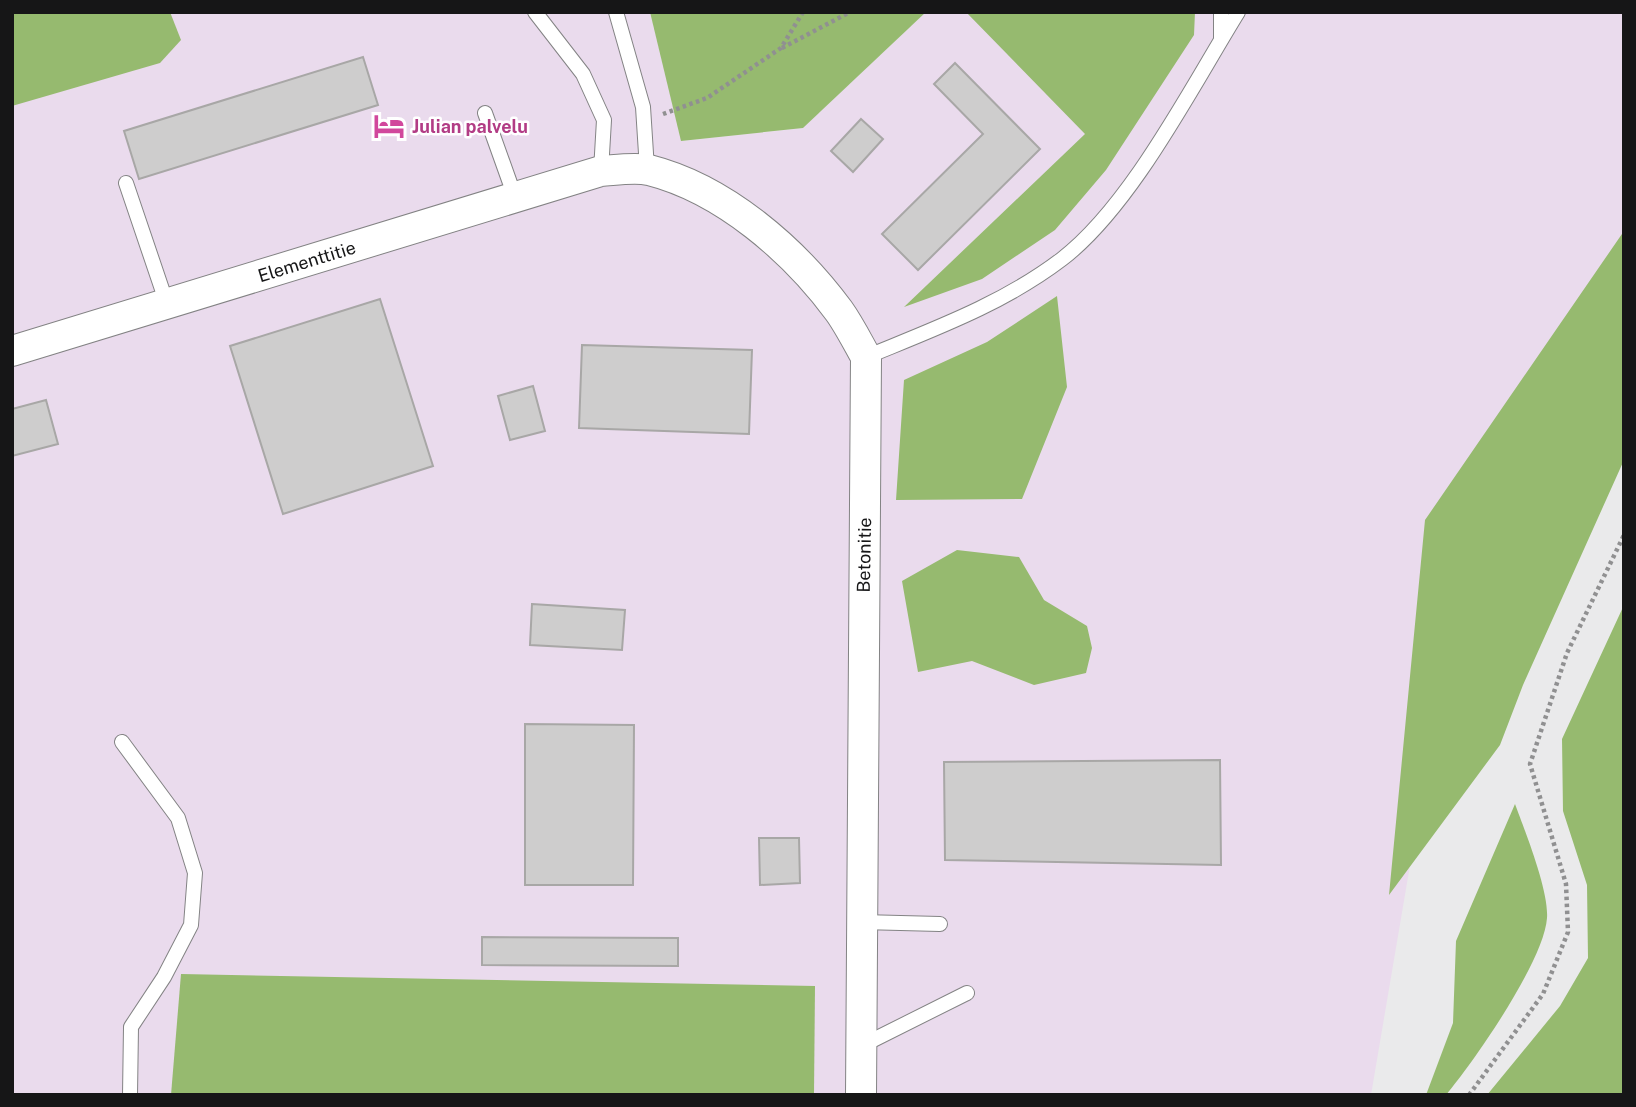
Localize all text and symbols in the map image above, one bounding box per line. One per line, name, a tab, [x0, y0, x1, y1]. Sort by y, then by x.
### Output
hotel icon: Julian palvelu	[372, 109, 406, 143]
place label: Julian palvelu	[412, 116, 528, 137]
street label: Elementtitie	[255, 236, 358, 286]
street label: Betonitie	[853, 517, 875, 593]

